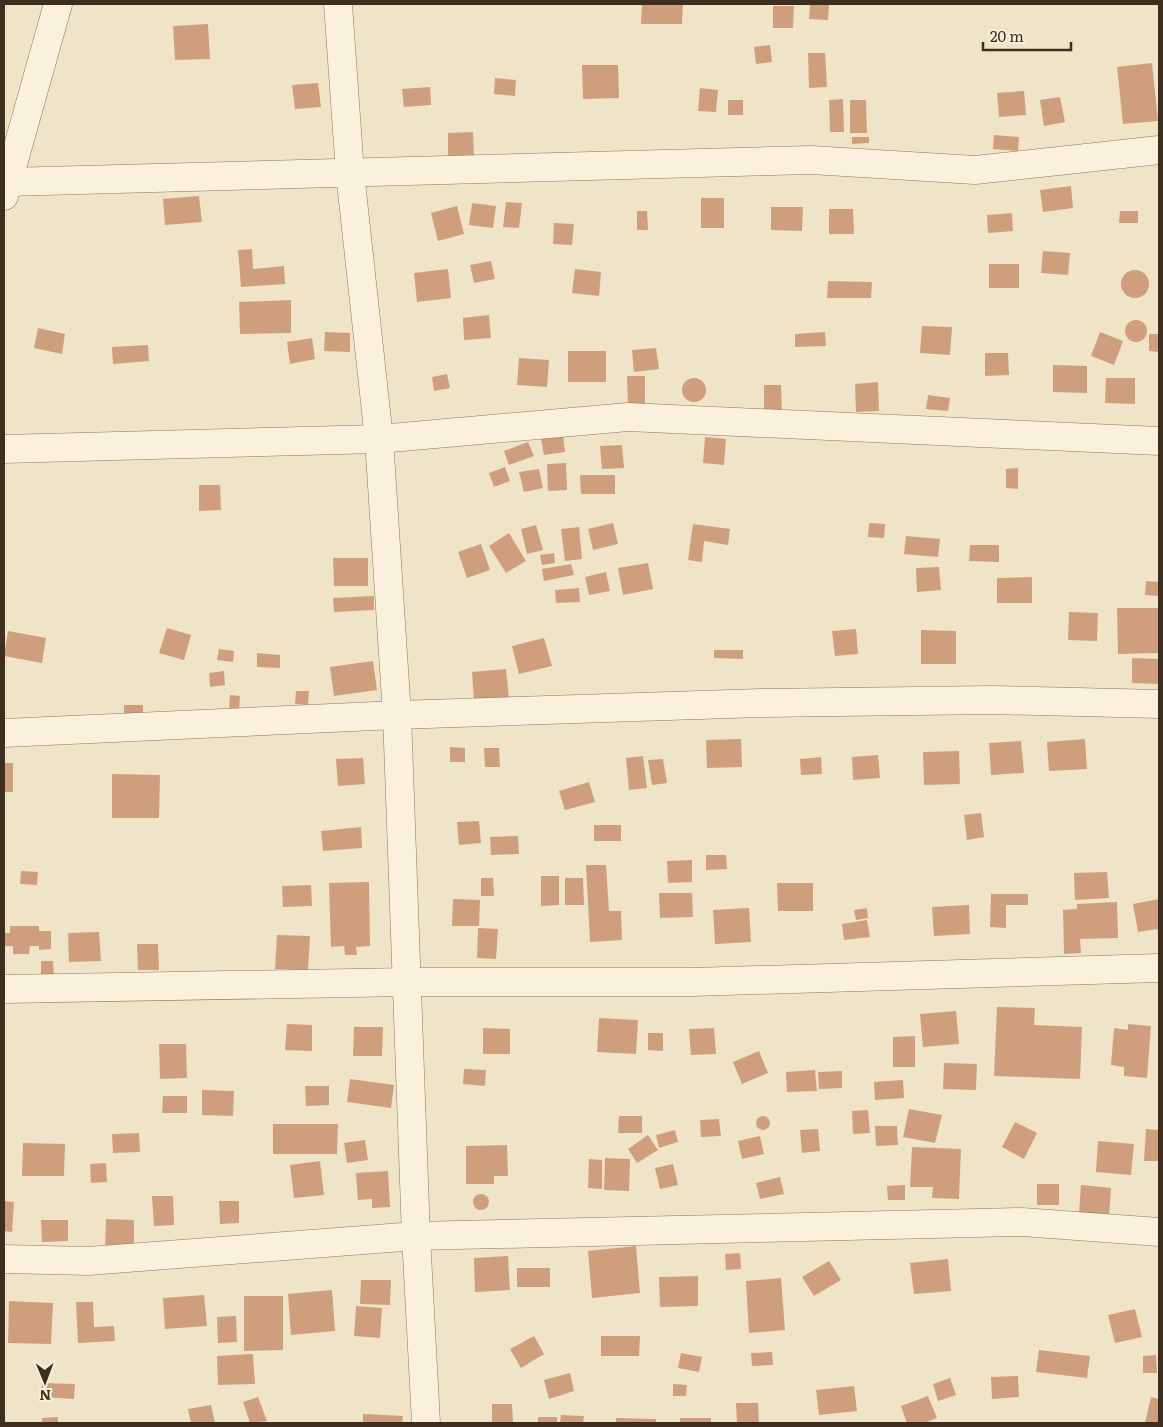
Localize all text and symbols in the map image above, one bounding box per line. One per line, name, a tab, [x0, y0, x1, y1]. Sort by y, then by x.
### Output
scale bar	[983, 20, 1070, 52]
text: 20 m	[990, 24, 1024, 47]
north arrow	[20, 1357, 70, 1407]
text: N	[39, 1386, 51, 1406]

